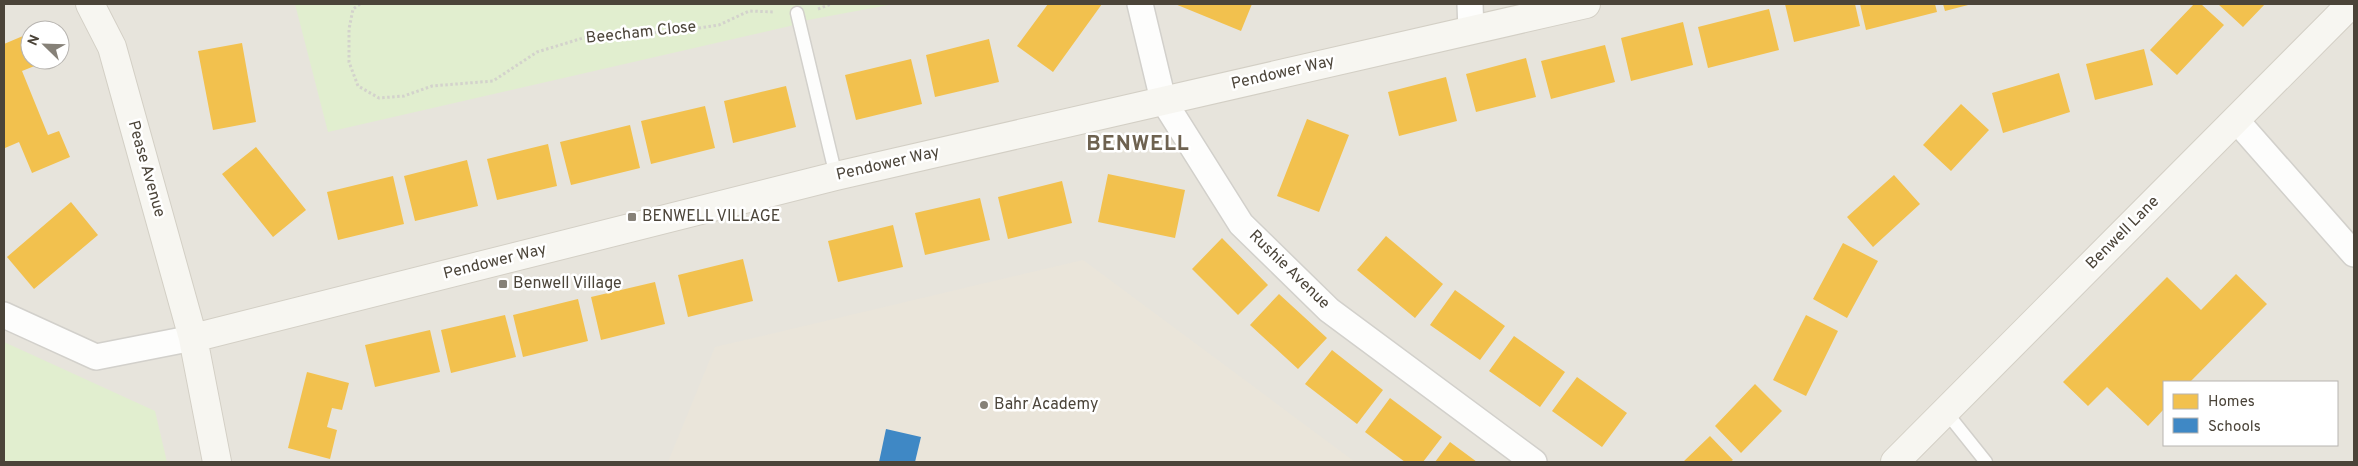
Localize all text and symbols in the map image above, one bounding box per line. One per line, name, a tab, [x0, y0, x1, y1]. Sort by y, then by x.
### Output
street label: Beecham Close	[585, 17, 697, 49]
north arrow	[20, 20, 70, 70]
text: N	[25, 33, 44, 48]
street label: Pendower Way	[1229, 51, 1337, 95]
street label: Pease Avenue	[123, 118, 169, 220]
district label: BENWELL	[1086, 131, 1190, 158]
street label: Pendower Way	[834, 142, 942, 186]
street label: Benwell Lane	[2082, 192, 2164, 274]
place label: BENWELL VILLAGE	[642, 207, 780, 227]
marker: BENWELL VILLAGE	[626, 211, 638, 223]
street label: Rushie Avenue	[1244, 226, 1334, 314]
street label: Pendower Way	[441, 240, 549, 284]
place label: Benwell Village	[513, 274, 622, 294]
marker: Benwell Village	[497, 278, 509, 290]
legend	[2163, 381, 2338, 446]
text: Homes	[2208, 393, 2255, 412]
place label: Bahr Academy	[994, 395, 1099, 415]
marker: Bahr Academy	[978, 399, 990, 411]
text: Schools	[2208, 418, 2261, 437]

